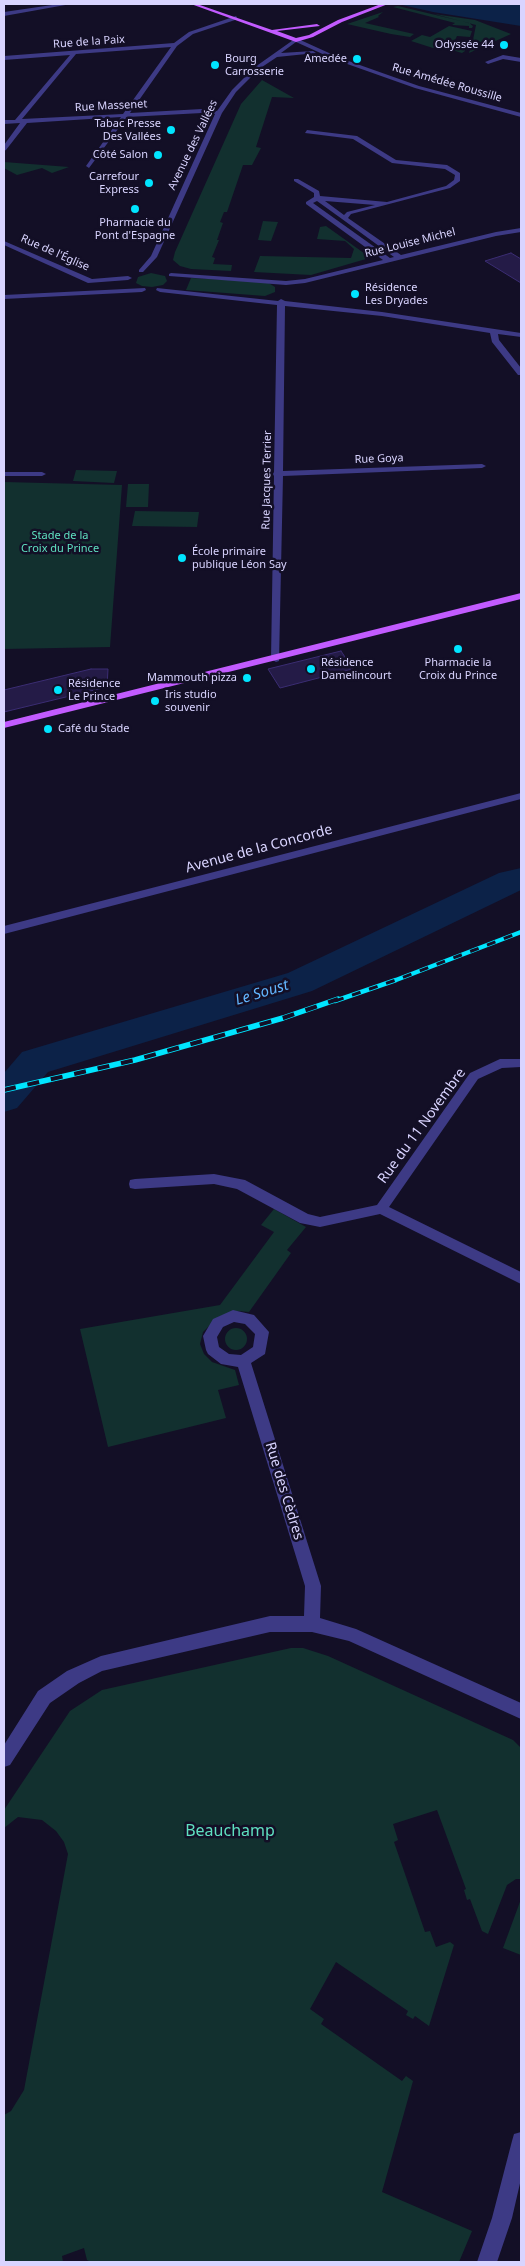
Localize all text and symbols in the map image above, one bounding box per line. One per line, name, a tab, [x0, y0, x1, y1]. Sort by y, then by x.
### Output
street label: Rue de la Paix	[53, 33, 125, 51]
place label: Odyssée 44	[435, 38, 494, 52]
marker: Odyssée 44	[498, 39, 510, 51]
place label: Bourg Carrosserie	[225, 52, 284, 78]
place label: Amedée	[304, 52, 347, 66]
marker: Amedée	[351, 53, 363, 65]
marker: Bourg Carrosserie	[209, 59, 221, 71]
street label: Rue Amédée Roussille	[390, 61, 504, 105]
street label: Rue Massenet	[74, 98, 148, 114]
street label: Avenue des Vallées	[165, 98, 221, 192]
place label: Tabac Presse Des Vallées	[95, 117, 161, 143]
marker: Tabac Presse Des Vallées	[165, 124, 177, 136]
place label: Côté Salon	[93, 148, 148, 162]
marker: Côté Salon	[152, 149, 164, 161]
place label: Carrefour Express	[89, 170, 139, 196]
marker: Carrefour Express	[143, 177, 155, 189]
marker: Pharmacie du Pont d'Espagne	[129, 203, 141, 215]
place label: Pharmacie du Pont d'Espagne	[95, 216, 175, 242]
street label: Rue Louise Michel	[363, 225, 457, 261]
street label: Rue de l'Église	[19, 232, 91, 274]
place label: Résidence Les Dryades	[365, 281, 428, 307]
marker: Résidence Les Dryades	[349, 288, 361, 300]
street label: Rue Jacques Terrier	[260, 430, 274, 530]
street label: Rue Goya	[354, 452, 404, 466]
park label: Stade de la Croix du Prince	[21, 529, 99, 555]
place label: École primaire publique Léon Say	[192, 545, 287, 571]
marker: École primaire publique Léon Say	[176, 552, 188, 564]
marker: Pharmacie la Croix du Prince	[452, 643, 464, 655]
place label: Résidence Damelincourt	[321, 656, 391, 682]
place label: Pharmacie la Croix du Prince	[419, 656, 497, 682]
marker: Résidence Damelincourt	[305, 663, 317, 675]
place label: Mammouth pizza	[147, 671, 237, 685]
marker: Mammouth pizza	[241, 672, 253, 684]
place label: Résidence Le Prince	[68, 677, 120, 703]
marker: Résidence Le Prince	[52, 684, 64, 696]
place label: Iris studio souvenir	[165, 688, 217, 714]
marker: Iris studio souvenir	[149, 695, 161, 707]
place label: Café du Stade	[58, 722, 130, 736]
marker: Café du Stade	[42, 723, 54, 735]
street label: Avenue de la Concorde	[184, 821, 334, 877]
water label: Le Soust	[233, 976, 291, 1010]
street label: Rue du 11 Novembre	[375, 1065, 469, 1187]
street label: Rue des Cèdres	[261, 1440, 307, 1542]
park label: Beauchamp	[185, 1821, 275, 1841]

